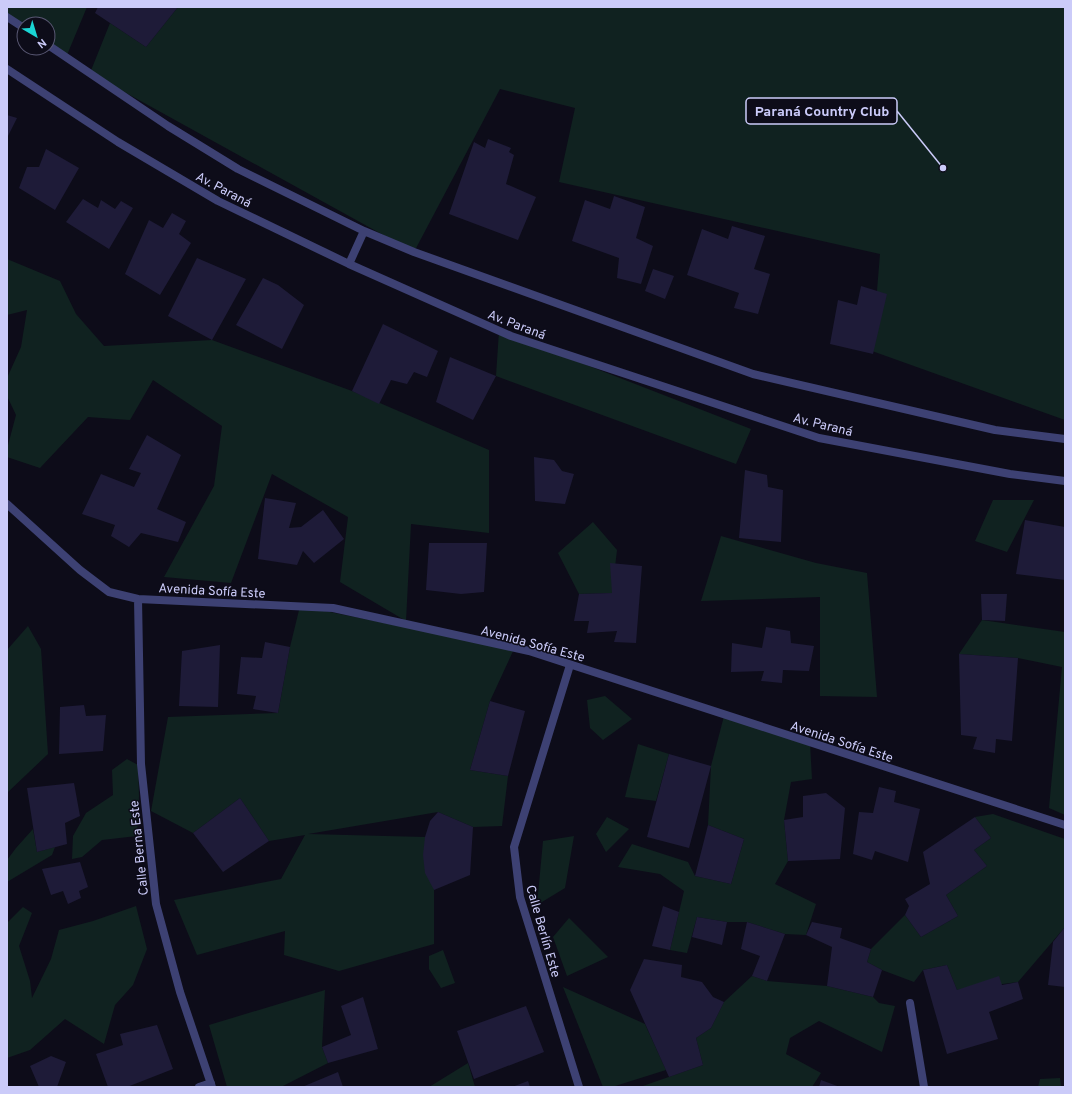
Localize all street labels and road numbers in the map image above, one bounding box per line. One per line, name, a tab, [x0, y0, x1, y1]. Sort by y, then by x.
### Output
street label: Av. Paraná	[192, 169, 254, 212]
street label: Av. Paraná	[485, 307, 548, 344]
street label: Av. Paraná	[791, 411, 854, 441]
street label: Avenida Sofía Este	[158, 581, 266, 603]
street label: Avenida Sofía Este	[479, 623, 586, 667]
street label: Avenida Sofía Este	[788, 719, 895, 767]
street label: Calle Berna Este	[127, 799, 153, 896]
street label: Calle Berlín Este	[521, 884, 563, 980]

